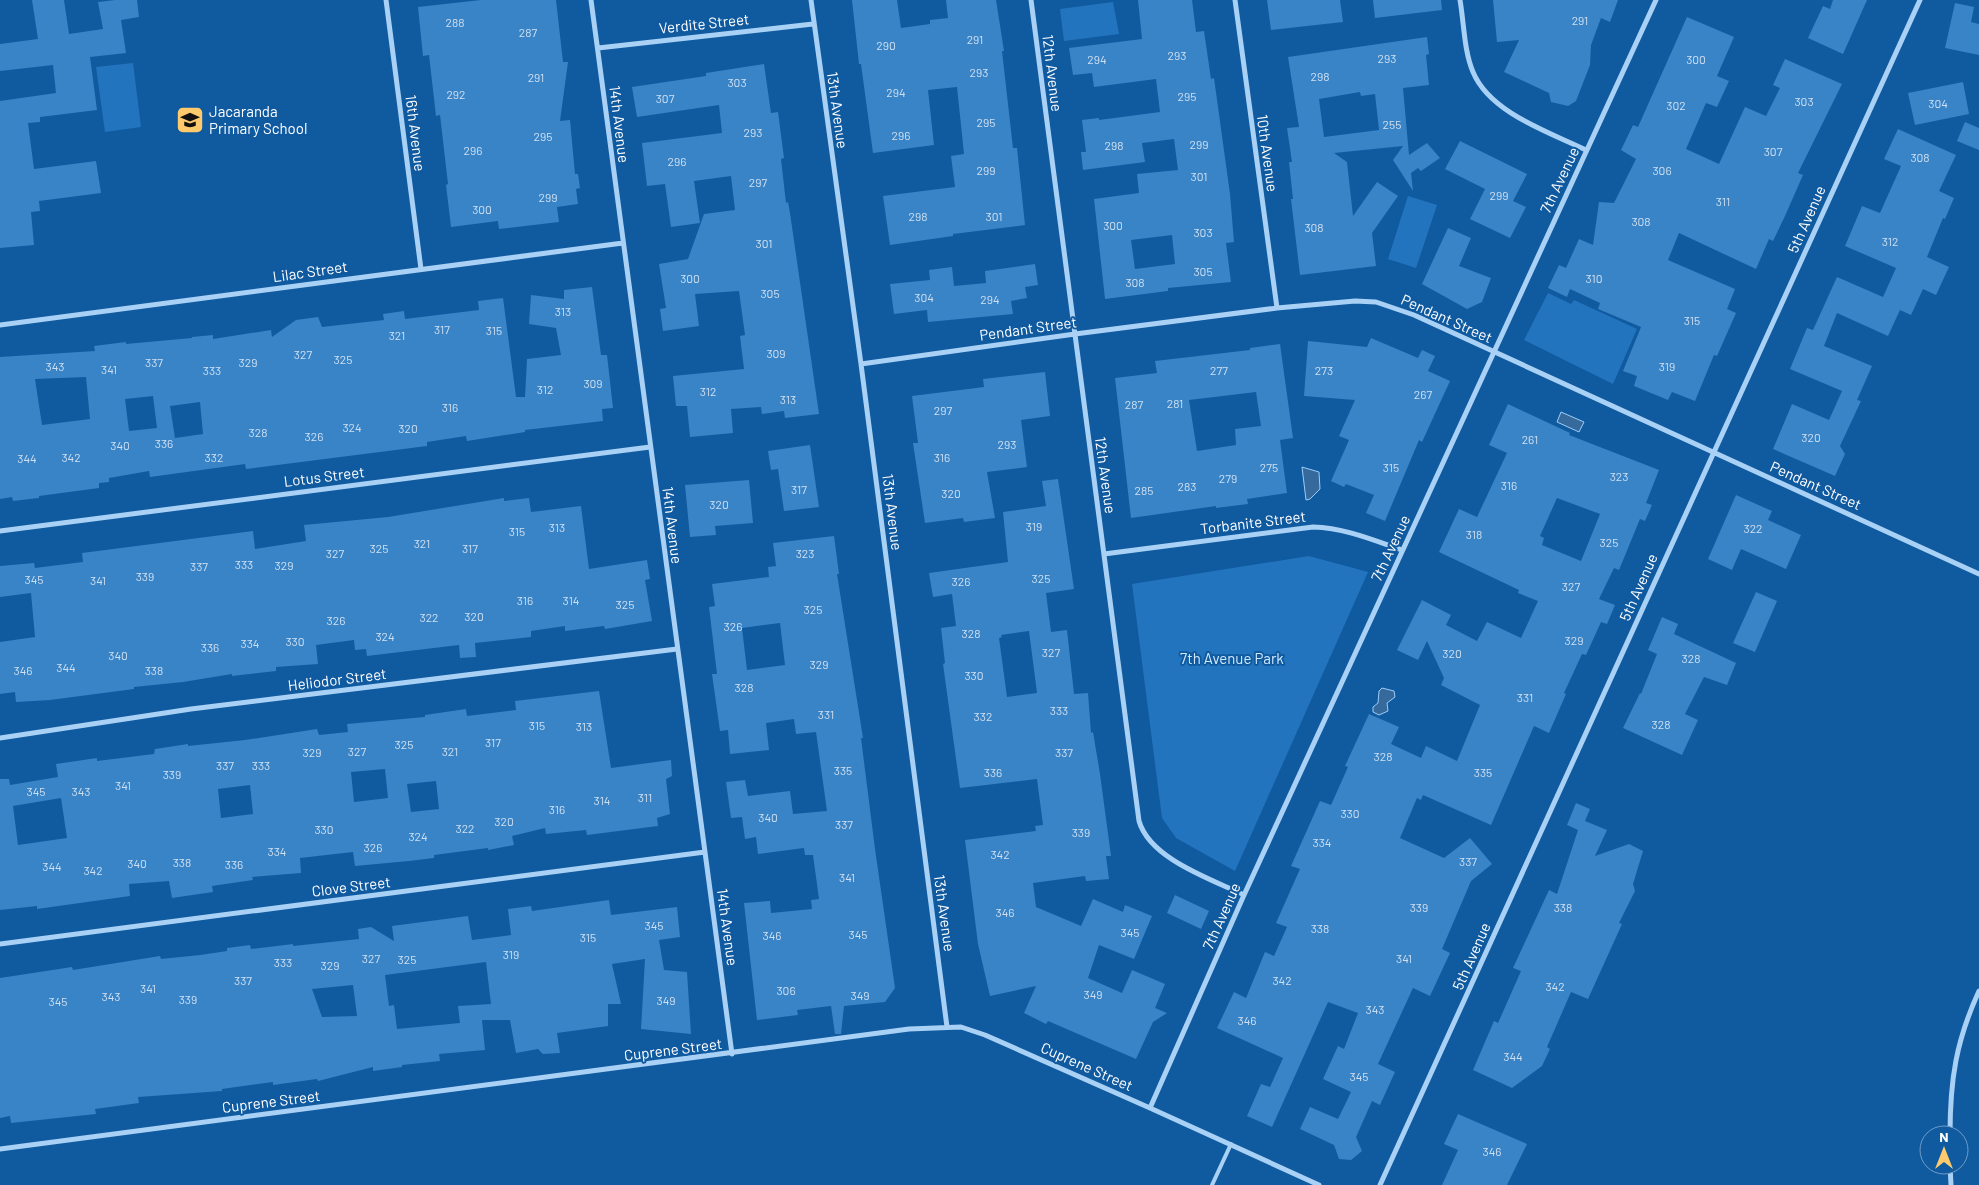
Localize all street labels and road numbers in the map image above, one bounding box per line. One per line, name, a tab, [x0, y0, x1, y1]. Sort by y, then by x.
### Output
street label: Verdite Street	[658, 9, 750, 37]
street label: 12th Avenue	[1039, 33, 1067, 113]
street label: 13th Avenue	[824, 71, 852, 149]
street label: 14th Avenue	[606, 84, 634, 164]
street label: 16th Avenue	[402, 94, 430, 172]
street label: 10th Avenue	[1254, 113, 1282, 193]
street label: 7th Avenue	[1536, 144, 1582, 216]
street label: 5th Avenue	[1783, 182, 1829, 256]
street label: Lilac Street	[272, 257, 348, 285]
street label: Pendant Street	[1399, 290, 1495, 346]
street label: Pendant Street	[978, 312, 1078, 344]
street label: 12th Avenue	[1092, 435, 1120, 515]
street label: Pendant Street	[1768, 457, 1864, 513]
street label: Lotus Street	[283, 462, 365, 490]
street label: 13th Avenue	[879, 473, 907, 551]
street label: 14th Avenue	[659, 485, 687, 565]
street label: Torbanite Street	[1199, 507, 1307, 537]
street label: 7th Avenue	[1367, 512, 1413, 584]
street label: 5th Avenue	[1615, 550, 1661, 624]
street label: Heliodor Street	[287, 664, 387, 694]
street label: Clove Street	[311, 872, 391, 900]
street label: 13th Avenue	[931, 874, 959, 952]
street label: 7th Avenue	[1198, 880, 1244, 952]
street label: 14th Avenue	[714, 887, 742, 967]
street label: 5th Avenue	[1448, 919, 1494, 993]
street label: Cuprene Street	[623, 1034, 723, 1064]
street label: Cuprene Street	[1038, 1038, 1136, 1094]
street label: Cuprene Street	[221, 1086, 321, 1116]

